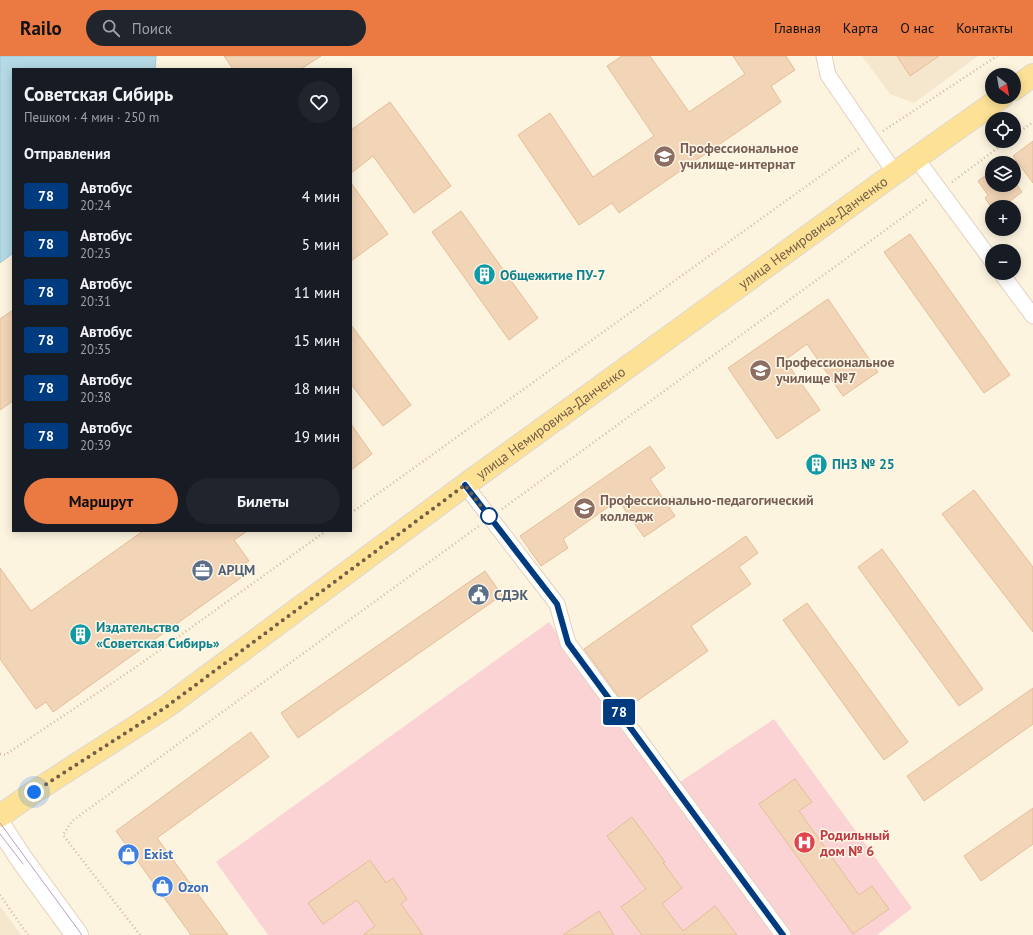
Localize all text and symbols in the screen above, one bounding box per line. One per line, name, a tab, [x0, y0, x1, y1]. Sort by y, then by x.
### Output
search box	[86, 10, 366, 46]
text: Railo	[20, 16, 62, 40]
icon: search	[100, 17, 122, 39]
text: Поиск	[132, 19, 172, 38]
text: Главная	[774, 19, 821, 37]
text: Карта	[843, 19, 878, 37]
text: О нас	[900, 19, 934, 37]
text: Контакты	[956, 19, 1013, 37]
north arrow	[985, 68, 1021, 104]
map controls	[985, 68, 1021, 280]
button: heart	[298, 81, 340, 123]
text: Советская Сибирь	[24, 82, 173, 106]
text: Пешком · 4 мин · 250 m	[24, 109, 159, 126]
button: locate	[985, 112, 1021, 148]
place label: Профессиональное училище-интернат	[679, 139, 799, 173]
school or university icon: Профессиональное училище-интернат	[651, 143, 677, 169]
text: Отправления	[24, 144, 111, 163]
button: layers	[985, 156, 1021, 192]
street label: улица Немировича-Данченко	[735, 172, 891, 293]
text: Автобус	[80, 178, 132, 197]
text: 78	[38, 187, 54, 205]
text: 4 мин	[302, 187, 340, 206]
text: 20:24	[80, 197, 111, 214]
button: +	[985, 200, 1021, 236]
text: Автобус	[80, 226, 132, 245]
text: 78	[38, 235, 54, 253]
text: 5 мин	[302, 235, 340, 254]
button: −	[985, 244, 1021, 280]
text: 20:25	[80, 245, 111, 262]
building icon: Общежитие ПУ-7	[472, 262, 498, 288]
place label: Общежитие ПУ-7	[500, 266, 605, 284]
text: Автобус	[80, 274, 132, 293]
text: 78	[38, 283, 54, 301]
text: 11 мин	[294, 283, 340, 302]
text: 20:31	[80, 293, 111, 310]
text: Автобус	[80, 322, 132, 341]
text: 78	[38, 331, 54, 349]
text: 15 мин	[294, 331, 340, 350]
text: 20:35	[80, 341, 111, 358]
place label: Профессиональное училище №7	[775, 353, 895, 387]
school or university icon: Профессиональное училище №7	[748, 357, 774, 383]
street label: улица Немировича-Данченко	[473, 363, 629, 483]
text: Автобус	[80, 370, 132, 389]
text: 78	[38, 379, 54, 397]
text: 18 мин	[294, 379, 340, 398]
text: 20:38	[80, 389, 111, 406]
text: Автобус	[80, 418, 132, 437]
text: 78	[38, 427, 54, 445]
text: 19 мин	[294, 427, 340, 446]
text: 20:39	[80, 437, 111, 454]
building icon: ПНЗ № 25	[803, 451, 829, 477]
place label: ПНЗ № 25	[832, 455, 895, 473]
button: Маршрут	[24, 478, 178, 524]
button: Билеты	[186, 478, 340, 524]
place label: Профессионально-педагогический колледж	[600, 491, 814, 525]
school or university icon: Профессионально-педагогический колледж	[571, 495, 597, 521]
unlabelled marker	[480, 507, 498, 525]
office icon: АРЦМ	[189, 557, 215, 583]
place label: АРЦМ	[218, 561, 255, 579]
public building icon: СДЭК	[465, 582, 491, 608]
place label: СДЭК	[494, 586, 528, 604]
place label: Издательство «Советская Сибирь»	[96, 618, 220, 652]
building icon: Издательство «Советская Сибирь»	[67, 622, 93, 648]
line badge: 78	[601, 699, 637, 725]
text: 78	[611, 703, 627, 721]
your location	[24, 782, 44, 802]
place label: Родильный дом № 6	[819, 826, 890, 860]
hospital icon: Родильный дом № 6	[792, 830, 818, 856]
shop icon: Exist	[116, 841, 142, 867]
place label: Exist	[144, 845, 173, 863]
shop icon: Ozon	[149, 874, 175, 900]
place label: Ozon	[178, 878, 209, 896]

